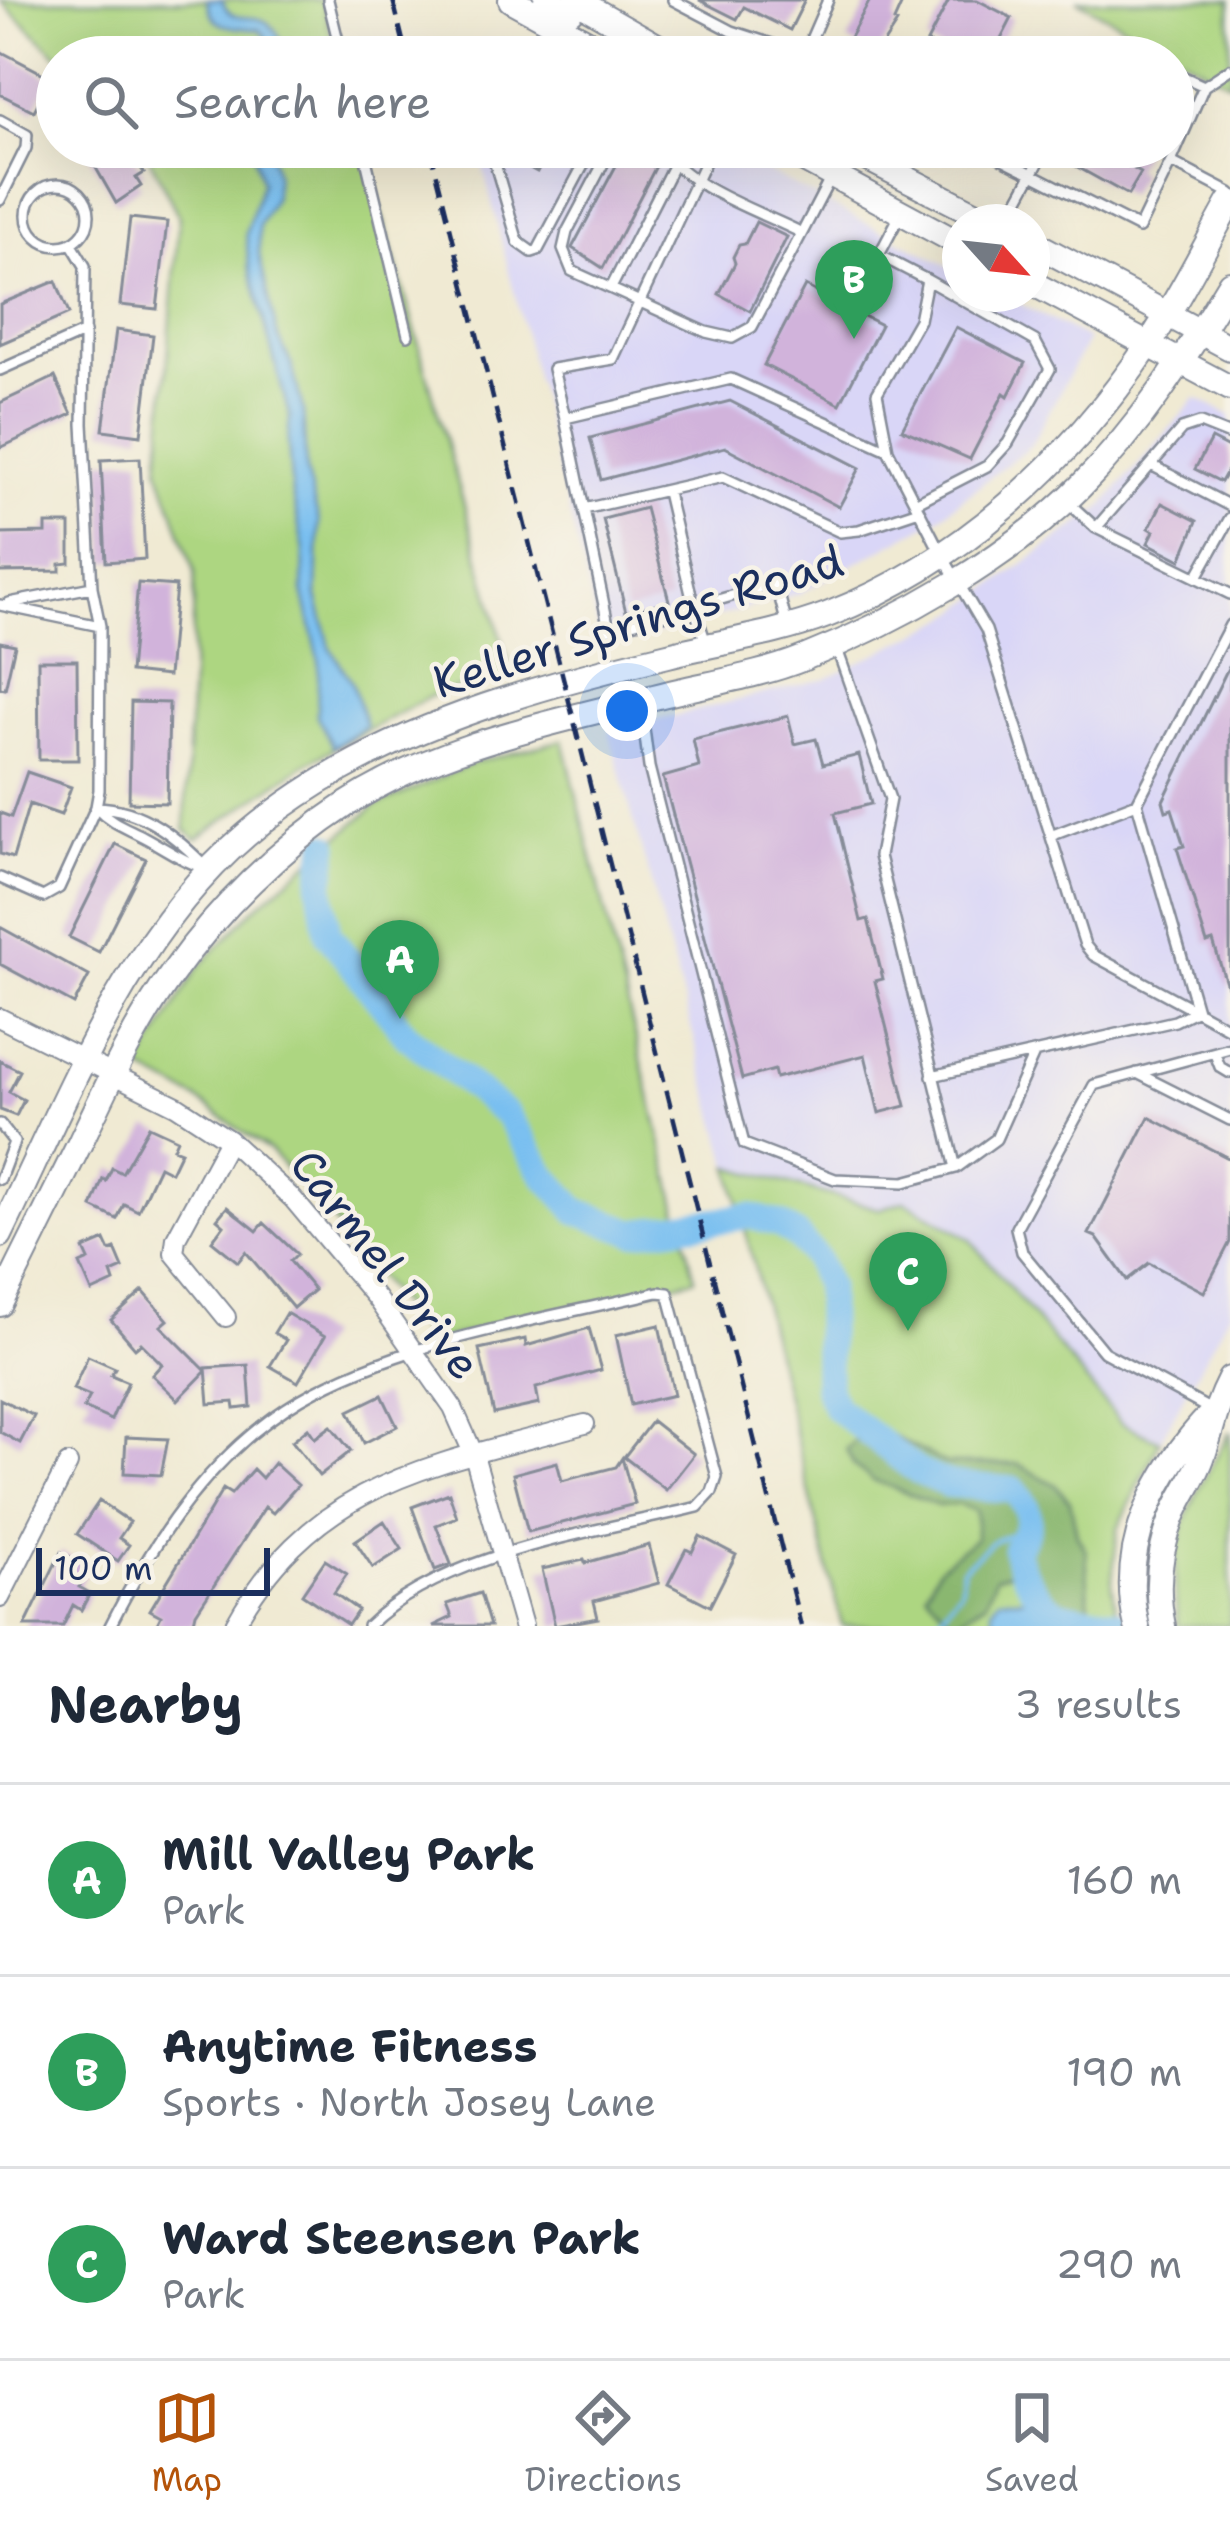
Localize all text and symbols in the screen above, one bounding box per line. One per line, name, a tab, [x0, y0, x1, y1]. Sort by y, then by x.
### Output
search box	[36, 36, 1194, 168]
icon: search	[78, 69, 144, 135]
text: Search here	[174, 72, 431, 132]
north arrow	[942, 204, 1050, 312]
pin: B	[815, 240, 893, 339]
street label: Keller Springs Road	[426, 530, 850, 712]
your location	[597, 681, 657, 741]
pin: A	[361, 920, 439, 1019]
street label: Carmel Drive	[277, 1136, 495, 1392]
pin: C	[869, 1232, 947, 1331]
scale bar	[36, 1542, 270, 1595]
text: 100 m	[54, 1546, 153, 1591]
text: Nearby	[48, 1670, 243, 1738]
text: 3 results	[1015, 1678, 1182, 1730]
text: Mill Valley Park	[162, 1824, 535, 1884]
text: A	[72, 1854, 102, 1906]
text: 160 m	[1067, 1854, 1182, 1906]
text: Park	[162, 1884, 246, 1936]
text: Anytime Fitness	[162, 2016, 537, 2076]
text: B	[75, 2046, 99, 2098]
text: 190 m	[1066, 2046, 1182, 2098]
text: Sports · North Josey Lane	[162, 2076, 656, 2128]
text: Ward Steensen Park	[162, 2208, 641, 2268]
text: C	[75, 2238, 99, 2290]
text: 290 m	[1056, 2238, 1182, 2290]
text: Park	[162, 2268, 246, 2320]
tab: Map	[151, 2385, 222, 2502]
tab: Directions	[525, 2385, 682, 2502]
tab: Saved	[985, 2385, 1079, 2502]

